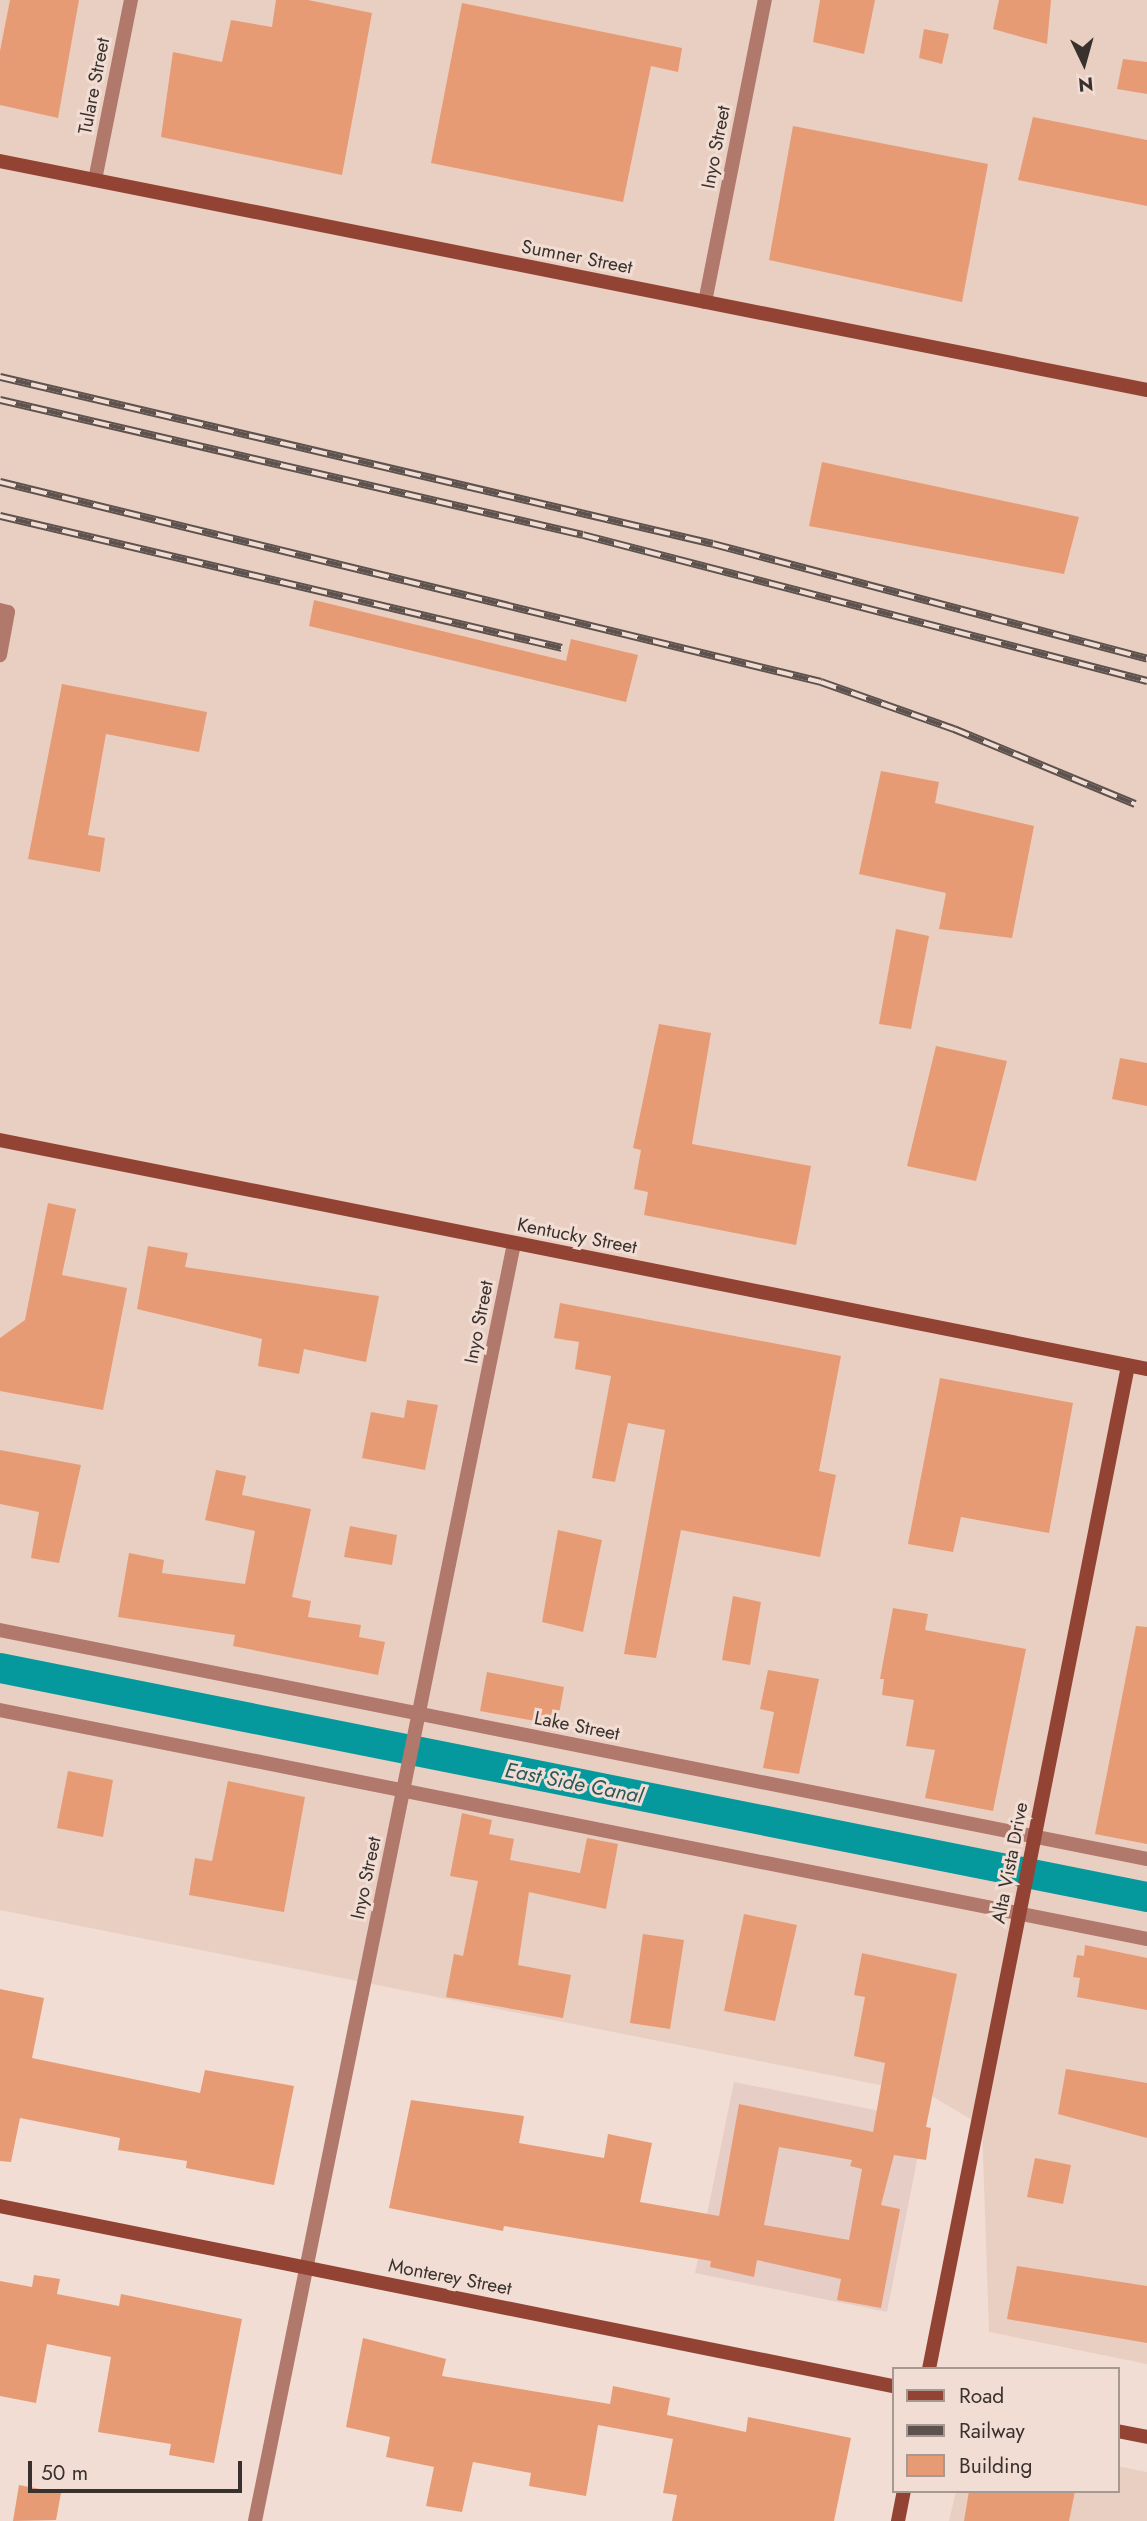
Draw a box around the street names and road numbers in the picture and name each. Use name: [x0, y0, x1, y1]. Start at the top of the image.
street label: Tulare Street: [73, 36, 115, 136]
street label: Inyo Street: [697, 104, 735, 190]
street label: Sumner Street: [520, 235, 634, 279]
street label: Kentucky Street: [515, 1213, 639, 1259]
street label: Inyo Street: [460, 1279, 498, 1365]
street label: Lake Street: [532, 1707, 622, 1745]
street label: Alta Vista Drive: [987, 1800, 1033, 1926]
street label: Inyo Street: [346, 1835, 386, 1921]
street label: Monterey Street: [386, 2254, 514, 2300]

